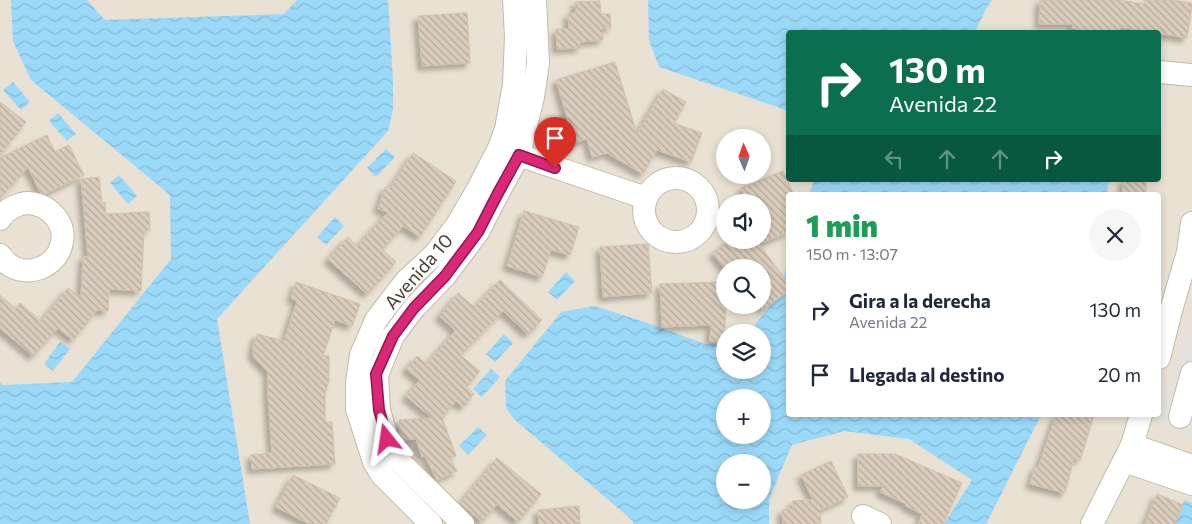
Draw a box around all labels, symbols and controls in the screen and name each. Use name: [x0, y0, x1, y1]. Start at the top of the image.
text: 130 m: [889, 47, 986, 90]
icon: right: [806, 50, 871, 115]
text: Avenida 22: [889, 90, 997, 117]
pin: [534, 117, 576, 168]
icon: arrive: [541, 124, 569, 152]
north arrow: [716, 129, 771, 184]
map controls: [716, 129, 771, 509]
icon: left: [880, 145, 908, 173]
icon: ahead: [933, 145, 961, 173]
icon: ahead: [986, 145, 1014, 173]
icon: right: [1039, 145, 1067, 173]
button: sound: [716, 194, 771, 249]
text: 1 min: [806, 206, 878, 243]
button: close: [1089, 209, 1141, 261]
street label: Avenida 10: [379, 228, 457, 314]
text: 150 m · 13:07: [806, 244, 898, 263]
button: search: [716, 259, 771, 314]
text: Gira a la derecha: [849, 289, 991, 312]
icon: right: [806, 296, 834, 324]
text: 130 m: [1089, 298, 1141, 321]
text: Avenida 22: [849, 312, 928, 331]
button: layers: [716, 324, 771, 379]
icon: arrive: [806, 361, 834, 389]
text: Llegada al destino: [849, 363, 1005, 386]
text: 20 m: [1098, 363, 1141, 386]
button: +: [716, 389, 771, 444]
position arrow: [360, 412, 412, 464]
button: −: [716, 454, 771, 509]

